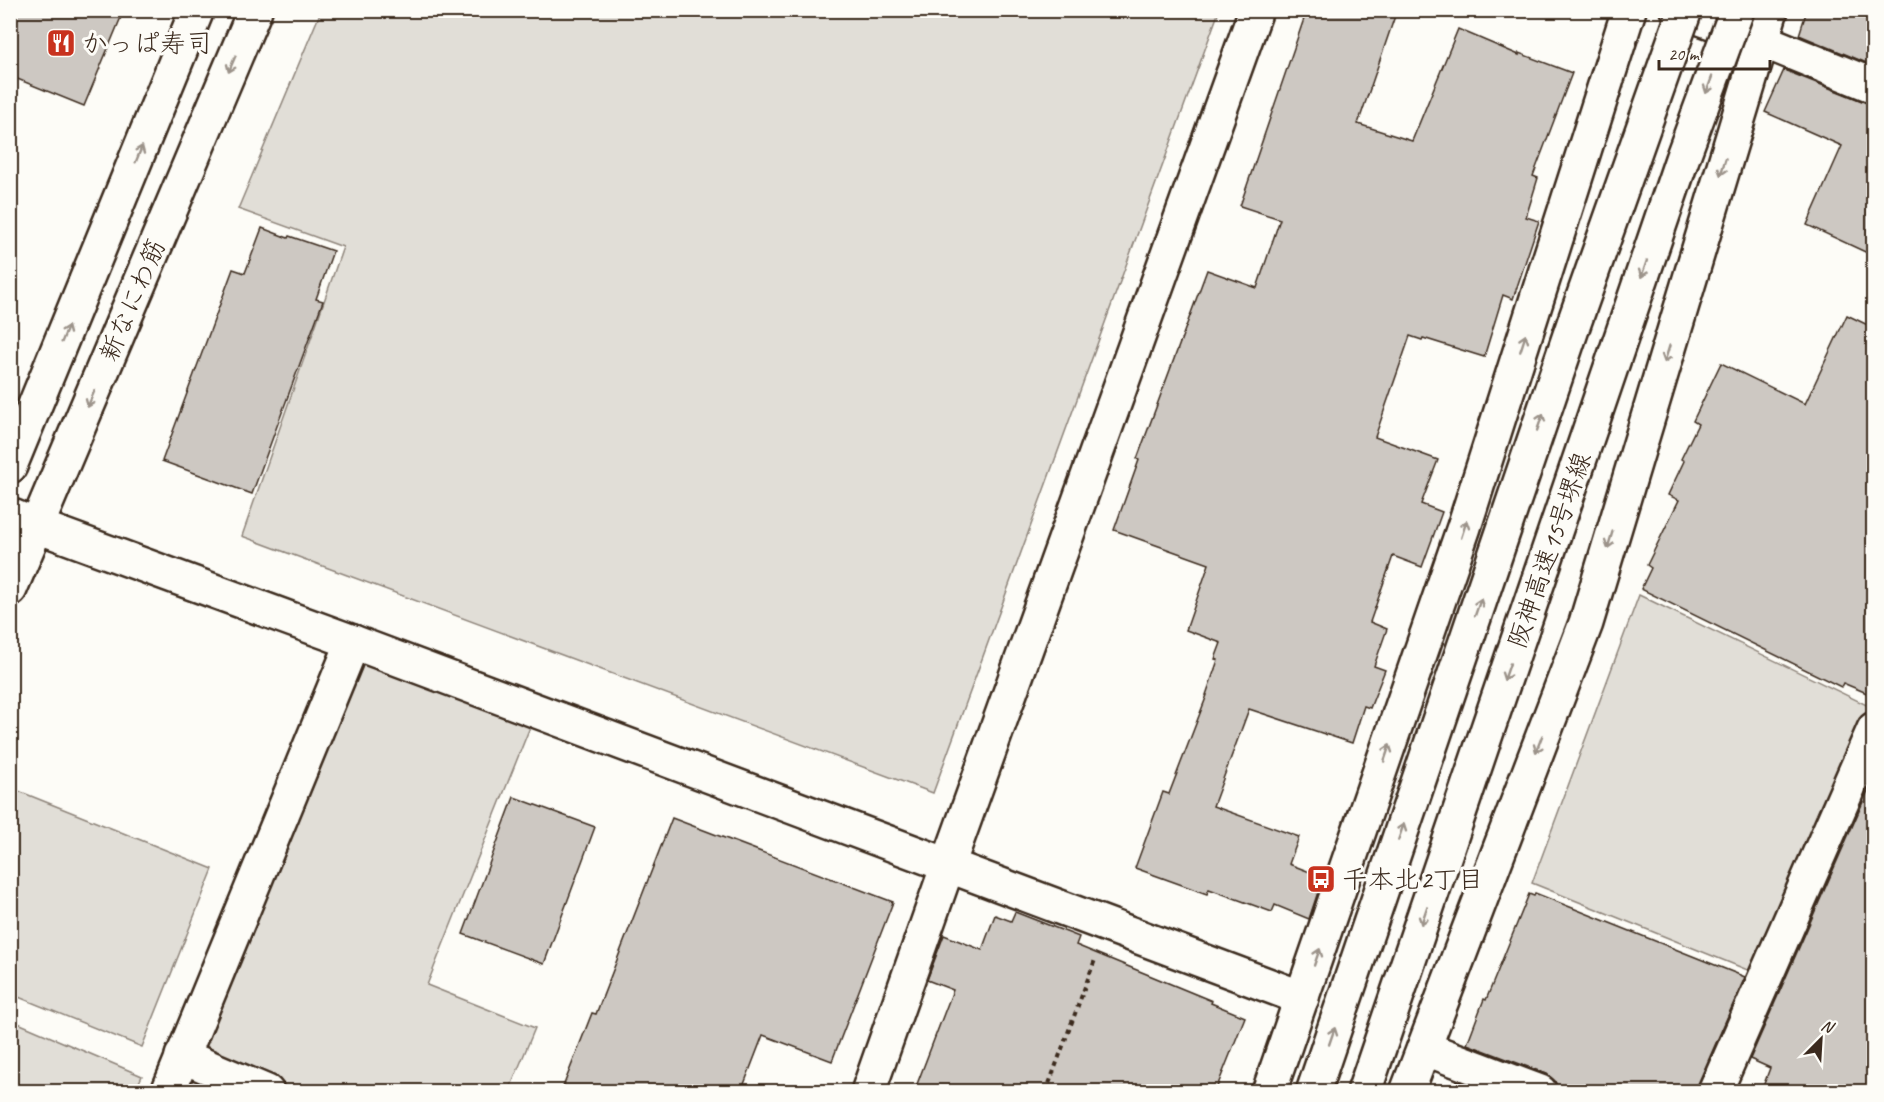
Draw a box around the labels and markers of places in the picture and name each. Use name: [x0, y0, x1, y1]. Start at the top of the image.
restaurant icon: かっぱ寿司: [45, 27, 77, 59]
place label: かっぱ寿司: [82, 27, 212, 60]
bus stop icon: 千本北2丁目: [1305, 863, 1337, 895]
place label: 千本北2丁目: [1342, 863, 1484, 896]

